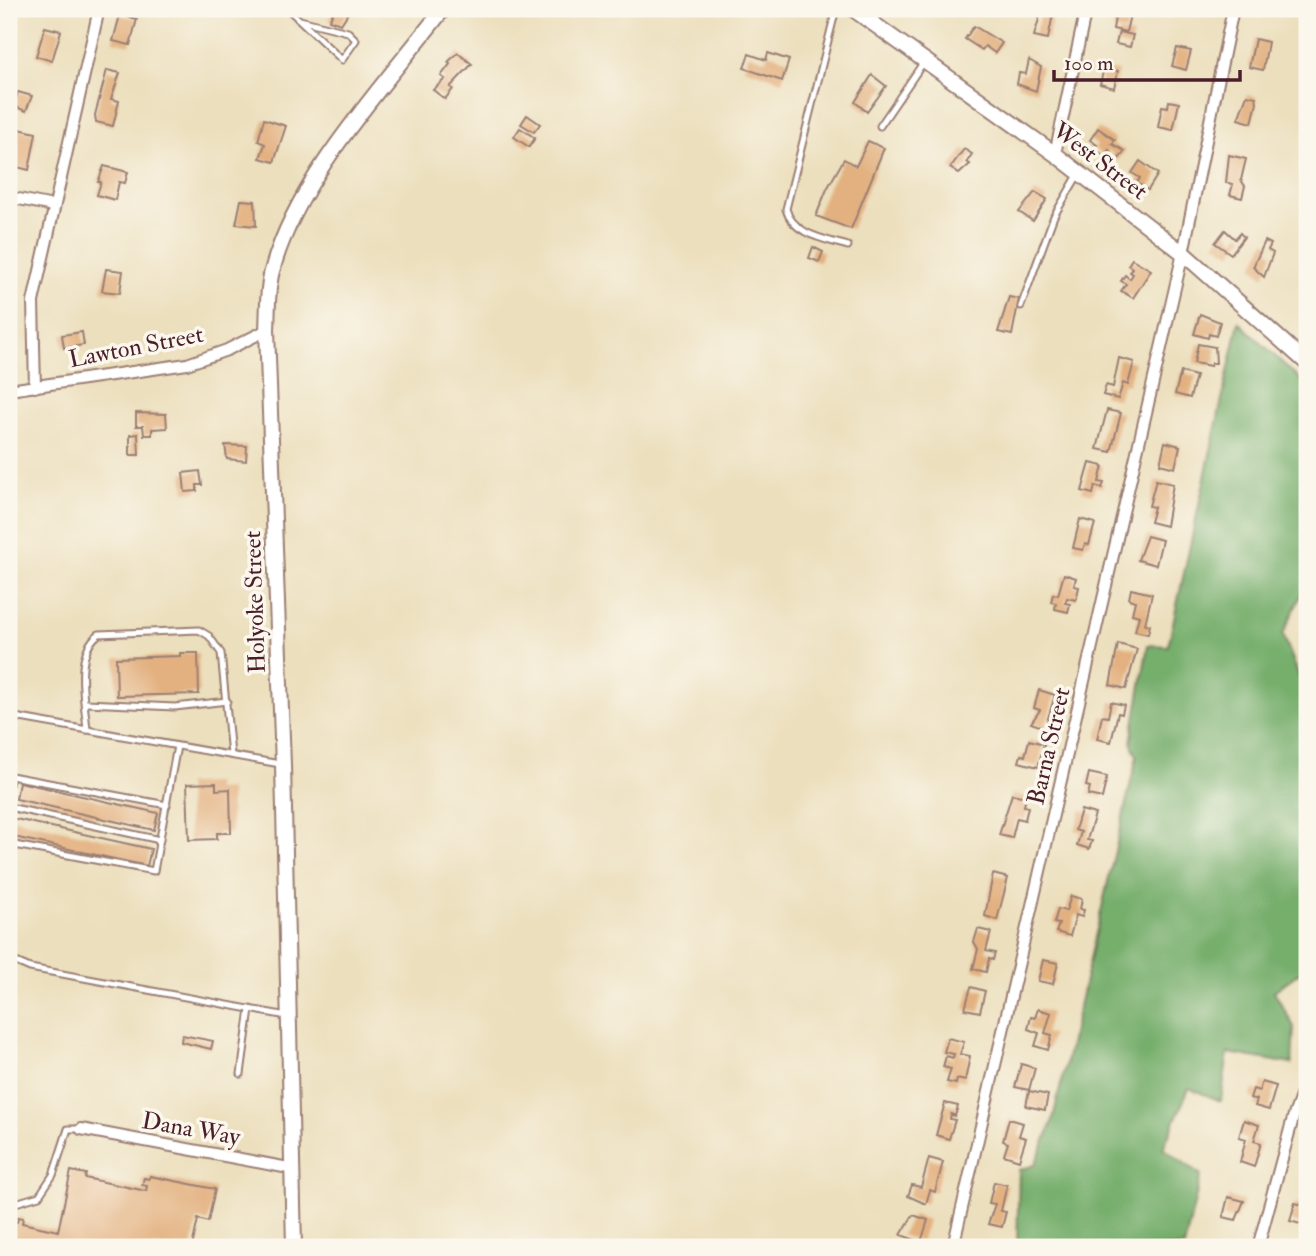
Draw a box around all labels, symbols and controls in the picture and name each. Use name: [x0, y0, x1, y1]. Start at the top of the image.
scale bar: [1054, 38, 1239, 82]
text: 100 m: [1064, 50, 1114, 77]
street label: West Street: [1045, 115, 1154, 207]
street label: Lawton Street: [66, 319, 206, 375]
street label: Holyoke Street: [237, 530, 273, 674]
street label: Barna Street: [1020, 684, 1078, 808]
street label: Dana Way: [139, 1105, 243, 1153]

